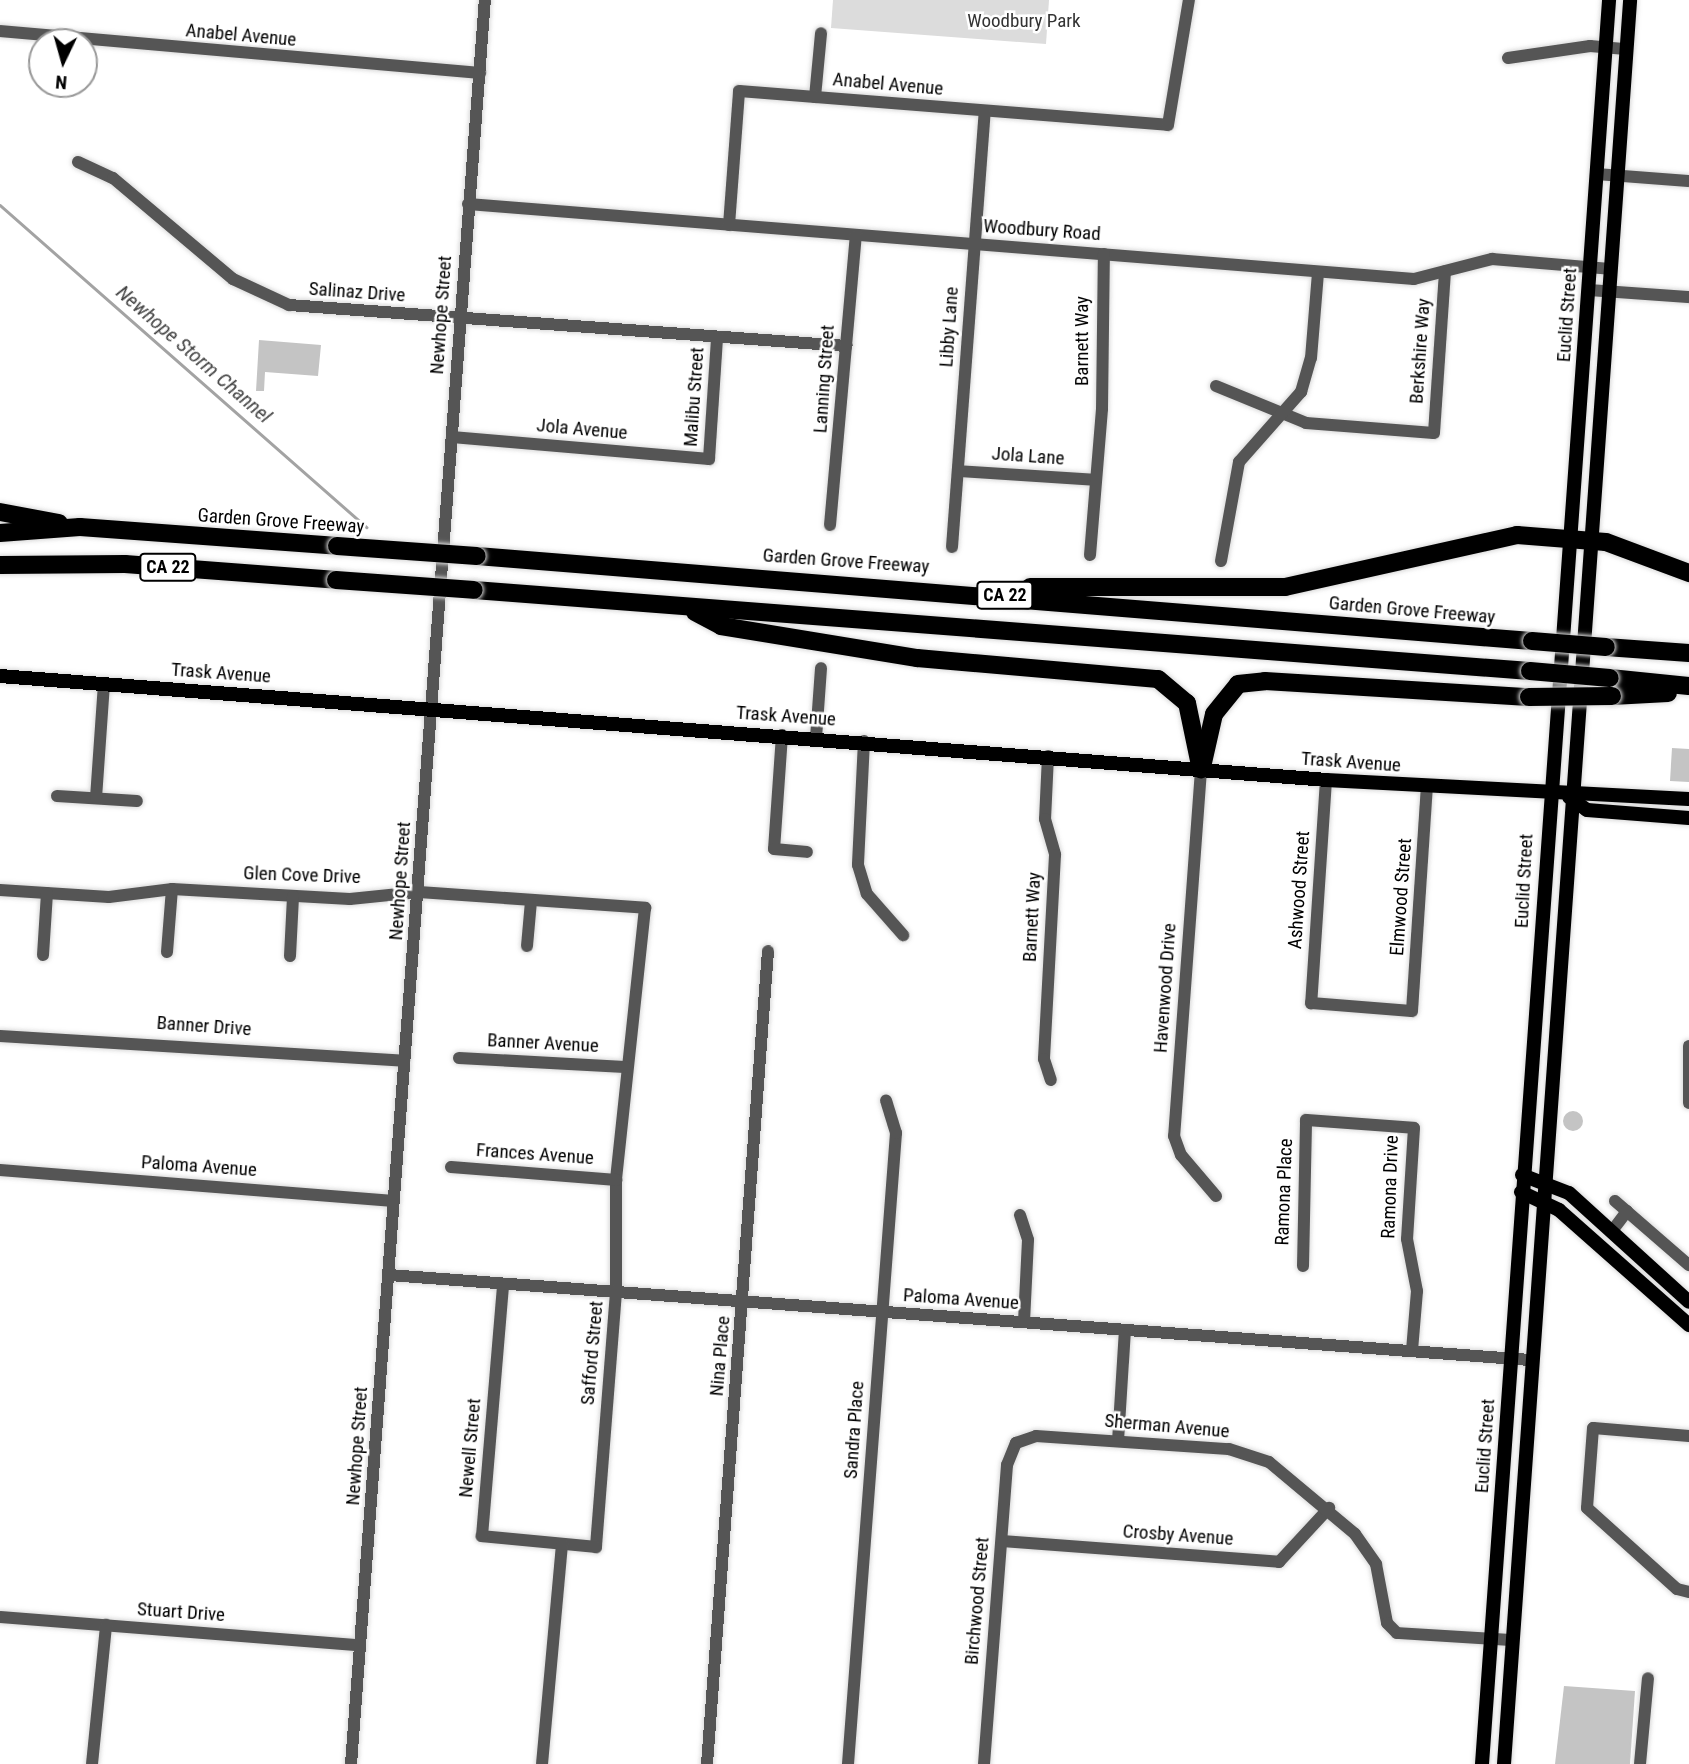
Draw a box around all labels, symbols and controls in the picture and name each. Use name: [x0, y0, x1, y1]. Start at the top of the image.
park label: Woodbury Park: [967, 10, 1081, 32]
street label: Anabel Avenue: [185, 19, 297, 51]
north arrow: [28, 28, 98, 98]
street label: Anabel Avenue: [832, 68, 944, 100]
text: N: [55, 70, 68, 94]
street label: Woodbury Road: [983, 215, 1101, 245]
street label: Newhope Street: [425, 255, 457, 375]
street label: Euclid Street: [1552, 267, 1582, 363]
street label: Salinaz Drive: [308, 277, 406, 307]
water label: Newhope Storm Channel: [111, 280, 277, 428]
street label: Libby Lane: [935, 286, 963, 368]
street label: Barnett Way: [1071, 296, 1093, 386]
street label: Berkshire Way: [1405, 297, 1435, 405]
street label: Lanning Street: [809, 324, 839, 434]
street label: Malibu Street: [679, 347, 709, 447]
street label: Jola Avenue: [536, 414, 628, 444]
street label: Jola Lane: [991, 442, 1065, 470]
street label: Garden Grove Freeway: [197, 504, 365, 538]
street label: Garden Grove Freeway: [762, 544, 930, 578]
road number: CA 22: [138, 552, 198, 582]
road number: CA 22: [975, 580, 1035, 610]
street label: Garden Grove Freeway: [1328, 591, 1496, 629]
street label: Trask Avenue: [170, 658, 272, 688]
street label: Trask Avenue: [735, 701, 837, 731]
street label: Trask Avenue: [1300, 747, 1402, 777]
street label: Newhope Street: [384, 821, 416, 941]
street label: Ashwood Street: [1283, 830, 1315, 950]
street label: Euclid Street: [1510, 833, 1538, 929]
street label: Elmwood Street: [1386, 837, 1416, 957]
street label: Glen Cove Drive: [243, 862, 361, 888]
street label: Barnett Way: [1018, 871, 1046, 963]
street label: Havenwood Drive: [1149, 922, 1181, 1054]
street label: Banner Drive: [156, 1011, 252, 1041]
street label: Banner Avenue: [487, 1029, 599, 1057]
street label: Ramona Drive: [1377, 1135, 1403, 1239]
street label: Ramona Place: [1271, 1138, 1297, 1246]
street label: Frances Avenue: [475, 1139, 595, 1169]
street label: Paloma Avenue: [140, 1151, 258, 1181]
street label: Paloma Avenue: [902, 1284, 1020, 1314]
street label: Safford Street: [576, 1300, 608, 1406]
street label: Nina Place: [705, 1315, 735, 1397]
street label: Sandra Place: [839, 1380, 869, 1480]
street label: Newhope Street: [341, 1386, 373, 1506]
street label: Newell Street: [454, 1397, 486, 1499]
street label: Euclid Street: [1470, 1398, 1500, 1494]
street label: Sherman Avenue: [1104, 1409, 1230, 1443]
street label: Crosby Avenue: [1122, 1520, 1234, 1550]
street label: Birchwood Street: [960, 1536, 994, 1666]
street label: Stuart Drive: [136, 1598, 226, 1626]

